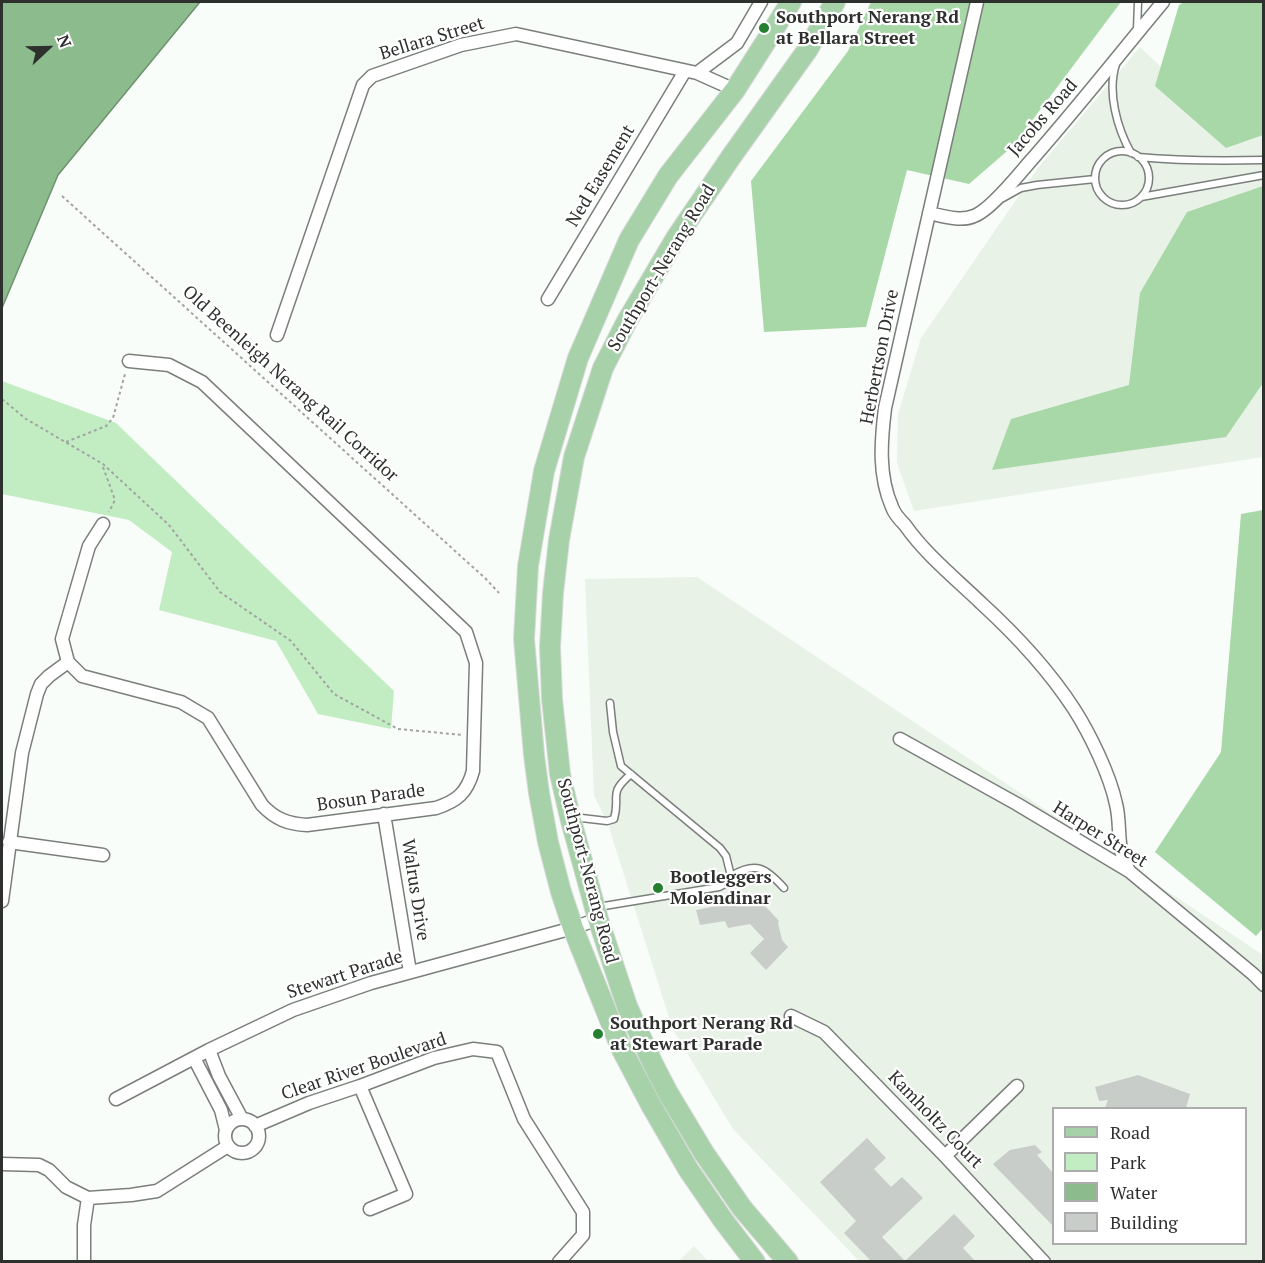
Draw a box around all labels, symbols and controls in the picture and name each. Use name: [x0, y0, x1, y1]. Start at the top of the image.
place label: Southport Nerang Rd at Bellara Street: [776, 7, 959, 50]
street label: Bellara Street: [377, 13, 487, 65]
north arrow: [18, 18, 78, 78]
marker: Southport Nerang Rd at Bellara Street: [757, 21, 771, 35]
text: N: [52, 32, 77, 51]
street label: Jacobs Road: [1004, 75, 1082, 161]
street label: Ned Easement: [562, 121, 640, 231]
street label: Southport-Nerang Road: [604, 181, 720, 355]
street label: Old Beenleigh Nerang Rail Corridor: [178, 281, 402, 487]
street label: Herbertson Drive: [856, 288, 904, 426]
street label: Southport-Nerang Road: [552, 776, 622, 966]
street label: Bosun Parade: [315, 780, 427, 816]
street label: Harper Street: [1049, 797, 1151, 873]
street label: Walrus Drive: [396, 838, 434, 942]
place label: Bootleggers Molendinar: [670, 867, 772, 910]
marker: Bootleggers Molendinar: [651, 881, 665, 895]
street label: Stewart Parade: [284, 946, 406, 1004]
place label: Southport Nerang Rd at Stewart Parade: [610, 1013, 793, 1056]
marker: Southport Nerang Rd at Stewart Parade: [591, 1027, 605, 1041]
street label: Clear River Boulevard: [279, 1029, 449, 1105]
street label: Kamholtz Court: [883, 1067, 987, 1173]
legend: [1052, 1107, 1247, 1245]
text: Road: [1110, 1120, 1150, 1144]
text: Park: [1110, 1150, 1146, 1174]
text: Water: [1110, 1180, 1157, 1204]
text: Building: [1110, 1210, 1178, 1234]

